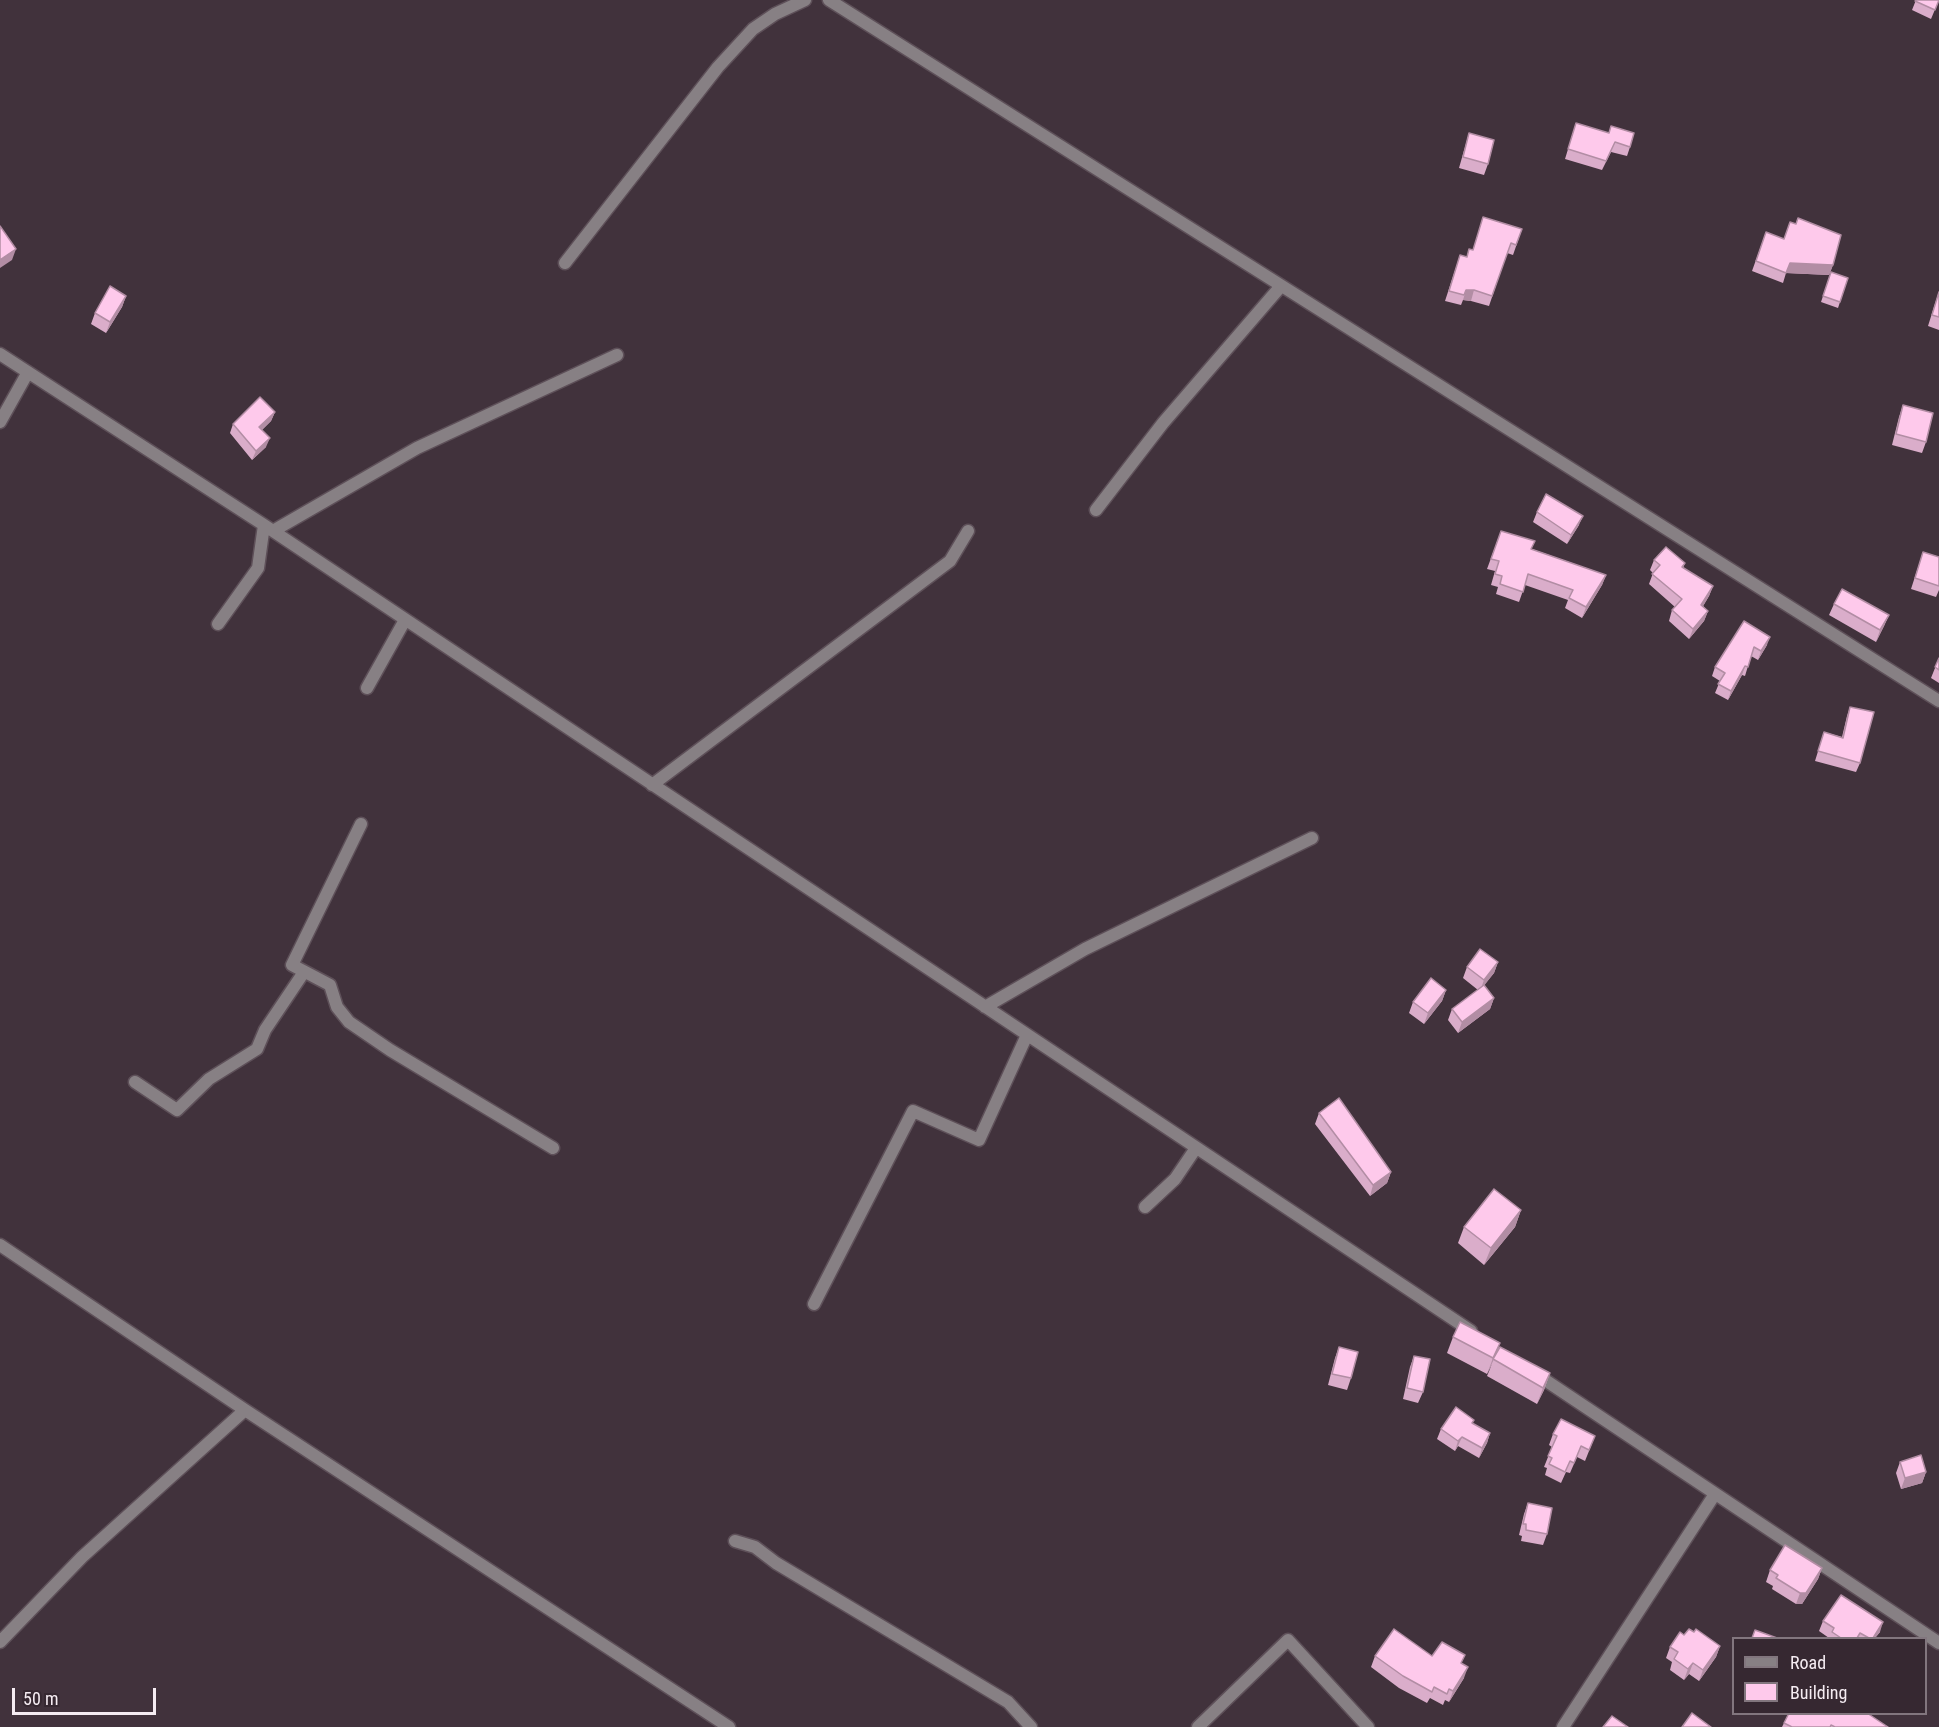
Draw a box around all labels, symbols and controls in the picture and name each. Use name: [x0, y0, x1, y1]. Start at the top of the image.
legend: [1732, 1637, 1927, 1715]
text: Road: [1790, 1652, 1826, 1673]
scale bar: [15, 1676, 159, 1714]
text: Building: [1790, 1682, 1847, 1703]
text: 50 m: [23, 1688, 58, 1709]

